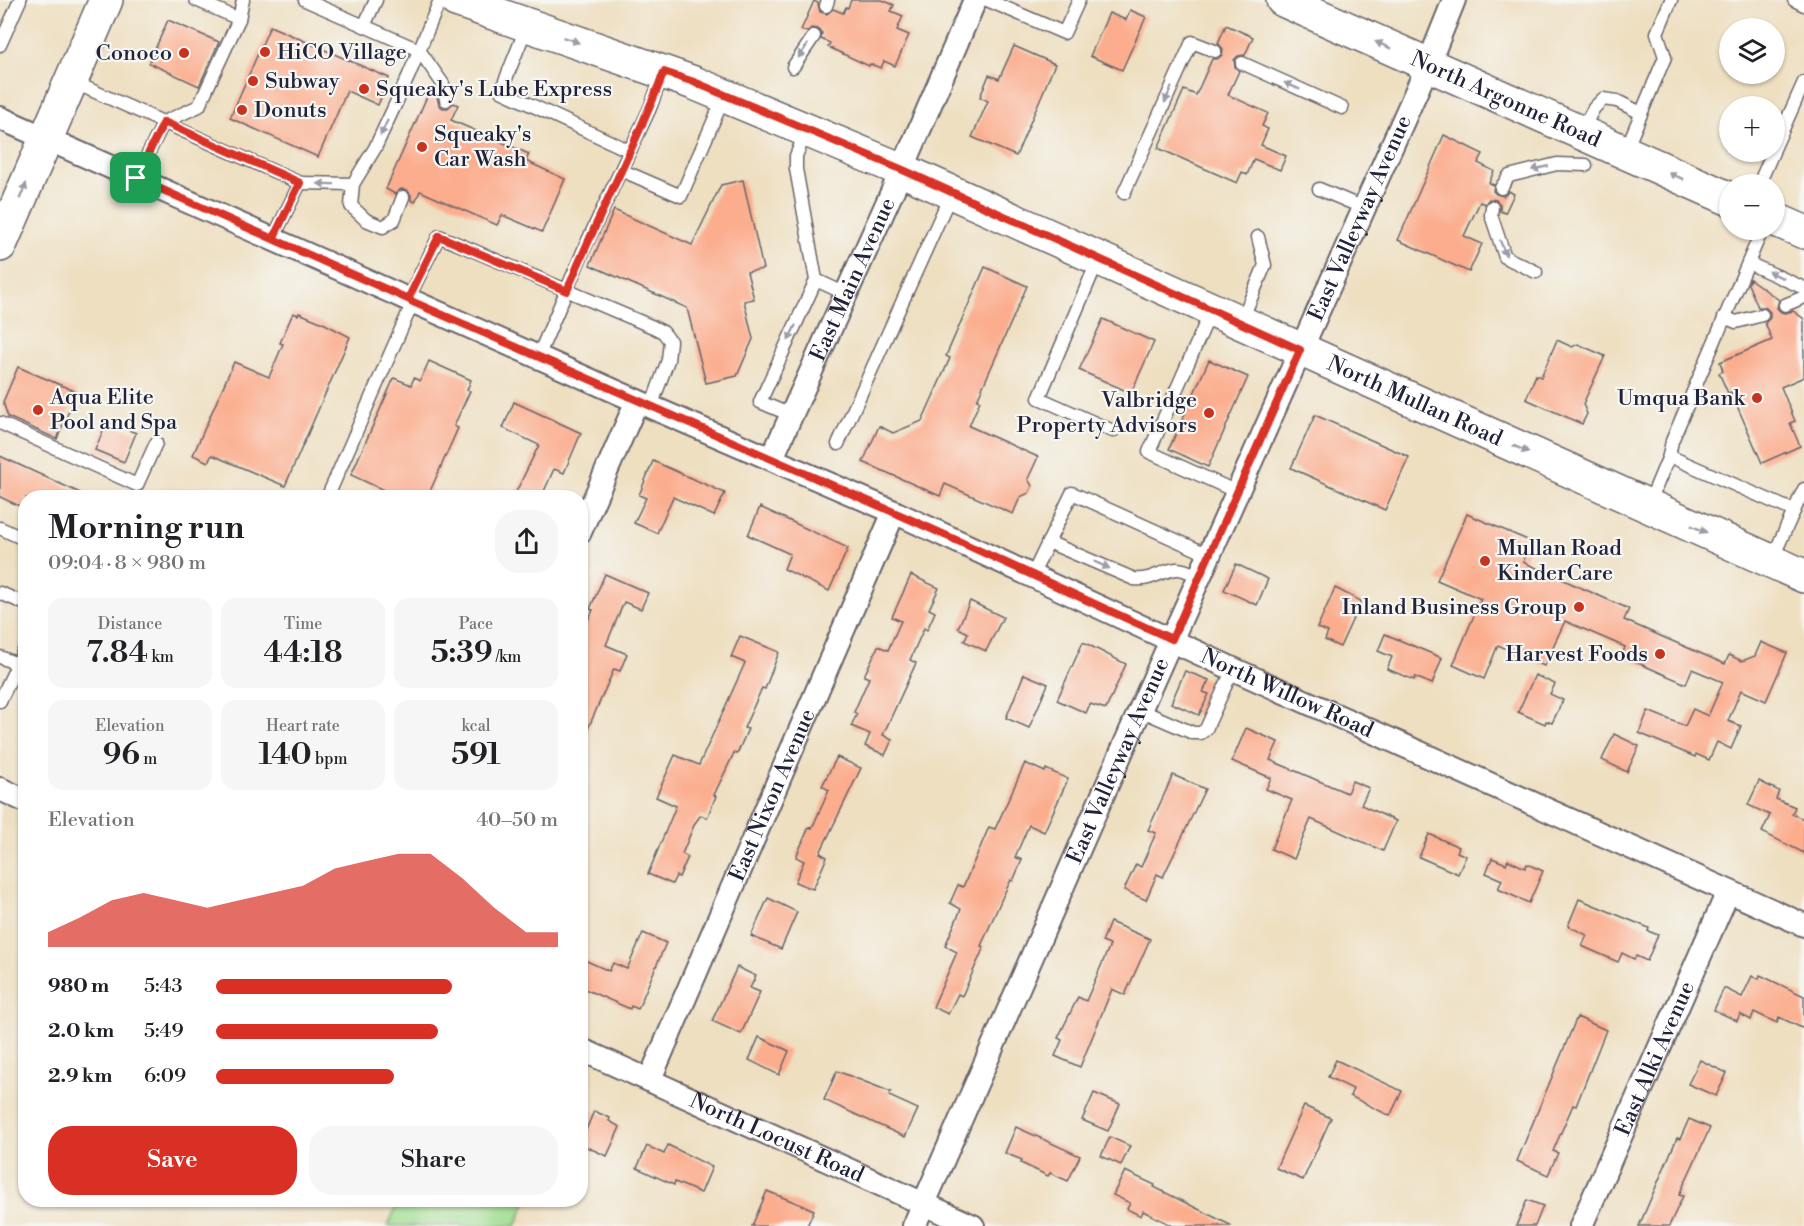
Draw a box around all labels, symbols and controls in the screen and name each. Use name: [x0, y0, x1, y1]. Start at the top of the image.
map controls: [1719, 18, 1785, 240]
button: layers: [1719, 18, 1785, 84]
one-way arrow: [562, 36, 580, 45]
place label: HiCO Village: [277, 39, 407, 66]
place label: Conoco: [96, 40, 172, 67]
one-way arrow: [1373, 40, 1391, 50]
one-way arrow: [798, 43, 809, 60]
marker: HiCO Village: [258, 45, 272, 59]
street label: North Argonne Road: [1407, 45, 1606, 154]
marker: Conoco: [177, 46, 191, 60]
place label: Subway: [265, 68, 340, 95]
marker: Subway: [246, 74, 260, 88]
place label: Squeaky's Lube Express: [376, 76, 612, 103]
one-way arrow: [1283, 81, 1300, 90]
marker: Squeaky's Lube Express: [357, 82, 371, 96]
one-way arrow: [1163, 87, 1173, 105]
button: +: [1719, 96, 1785, 162]
place label: Donuts: [254, 97, 327, 124]
marker: Donuts: [235, 103, 249, 117]
street label: East Valleyway Avenue: [1302, 111, 1417, 325]
one-way arrow: [379, 120, 388, 137]
place label: Squeaky's Car Wash: [434, 121, 531, 173]
marker: Squeaky's Car Wash: [415, 140, 429, 154]
pin: [110, 152, 161, 203]
icon: arrive: [119, 161, 152, 194]
one-way arrow: [1531, 164, 1549, 174]
one-way arrow: [1667, 170, 1685, 180]
button: −: [1719, 174, 1785, 240]
one-way arrow: [317, 179, 336, 188]
one-way arrow: [18, 182, 28, 200]
street label: East Main Avenue: [804, 193, 901, 365]
one-way arrow: [1498, 239, 1508, 257]
one-way arrow: [1767, 271, 1784, 280]
one-way arrow: [787, 325, 796, 342]
street label: North Mullan Road: [1323, 350, 1507, 452]
place label: Aqua Elite Pool and Spa: [49, 384, 178, 436]
place label: Umqua Bank: [1617, 385, 1747, 412]
place label: Valbridge Property Advisors: [1017, 387, 1197, 439]
marker: Umqua Bank: [1750, 391, 1764, 405]
marker: Aqua Elite Pool and Spa: [31, 403, 45, 417]
marker: Valbridge Property Advisors: [1202, 406, 1216, 420]
one-way arrow: [1512, 445, 1530, 454]
text: Morning run: [48, 508, 245, 549]
button: share: [495, 510, 558, 573]
one-way arrow: [1690, 524, 1707, 533]
place label: Mullan Road KinderCare: [1497, 535, 1622, 587]
text: 09:04 · 8 × 980 m: [48, 551, 206, 576]
marker: Mullan Road KinderCare: [1478, 554, 1492, 568]
one-way arrow: [1093, 561, 1111, 570]
place label: Inland Business Group: [1342, 594, 1567, 621]
marker: Inland Business Group: [1572, 600, 1586, 614]
text: Distance: [98, 614, 162, 634]
text: Time: [284, 614, 322, 634]
text: Pace: [459, 614, 493, 634]
text: 7.84: [86, 634, 148, 672]
text: 44:18: [263, 634, 343, 672]
text: 5:39: [431, 634, 493, 672]
place label: Harvest Foods: [1505, 641, 1648, 668]
street label: North Willow Road: [1197, 643, 1378, 744]
text: km: [148, 647, 174, 667]
text: /km: [493, 647, 521, 667]
marker: Harvest Foods: [1653, 647, 1667, 661]
street label: East Valleyway Avenue: [1061, 653, 1175, 868]
street label: East Nixon Avenue: [723, 705, 821, 886]
text: Elevation: [95, 716, 165, 736]
text: Heart rate: [266, 716, 340, 736]
text: kcal: [461, 716, 491, 736]
text: 96: [103, 736, 140, 774]
text: 140: [259, 736, 312, 774]
text: 591: [451, 736, 501, 774]
text: m: [140, 749, 157, 769]
text: bpm: [312, 749, 347, 769]
text: Elevation: [48, 808, 135, 833]
text: 40–50 m: [476, 808, 558, 833]
text: 980 m: [48, 974, 109, 999]
text: 5:43: [144, 974, 182, 999]
street label: East Alki Avenue: [1609, 977, 1701, 1140]
text: 2.0 km: [48, 1019, 114, 1044]
text: 5:49: [144, 1019, 184, 1044]
text: 2.9 km: [48, 1064, 112, 1089]
text: 6:09: [144, 1064, 186, 1089]
street label: North Locust Road: [686, 1087, 869, 1189]
button: Save: [48, 1126, 297, 1195]
button: Share: [309, 1126, 558, 1195]

